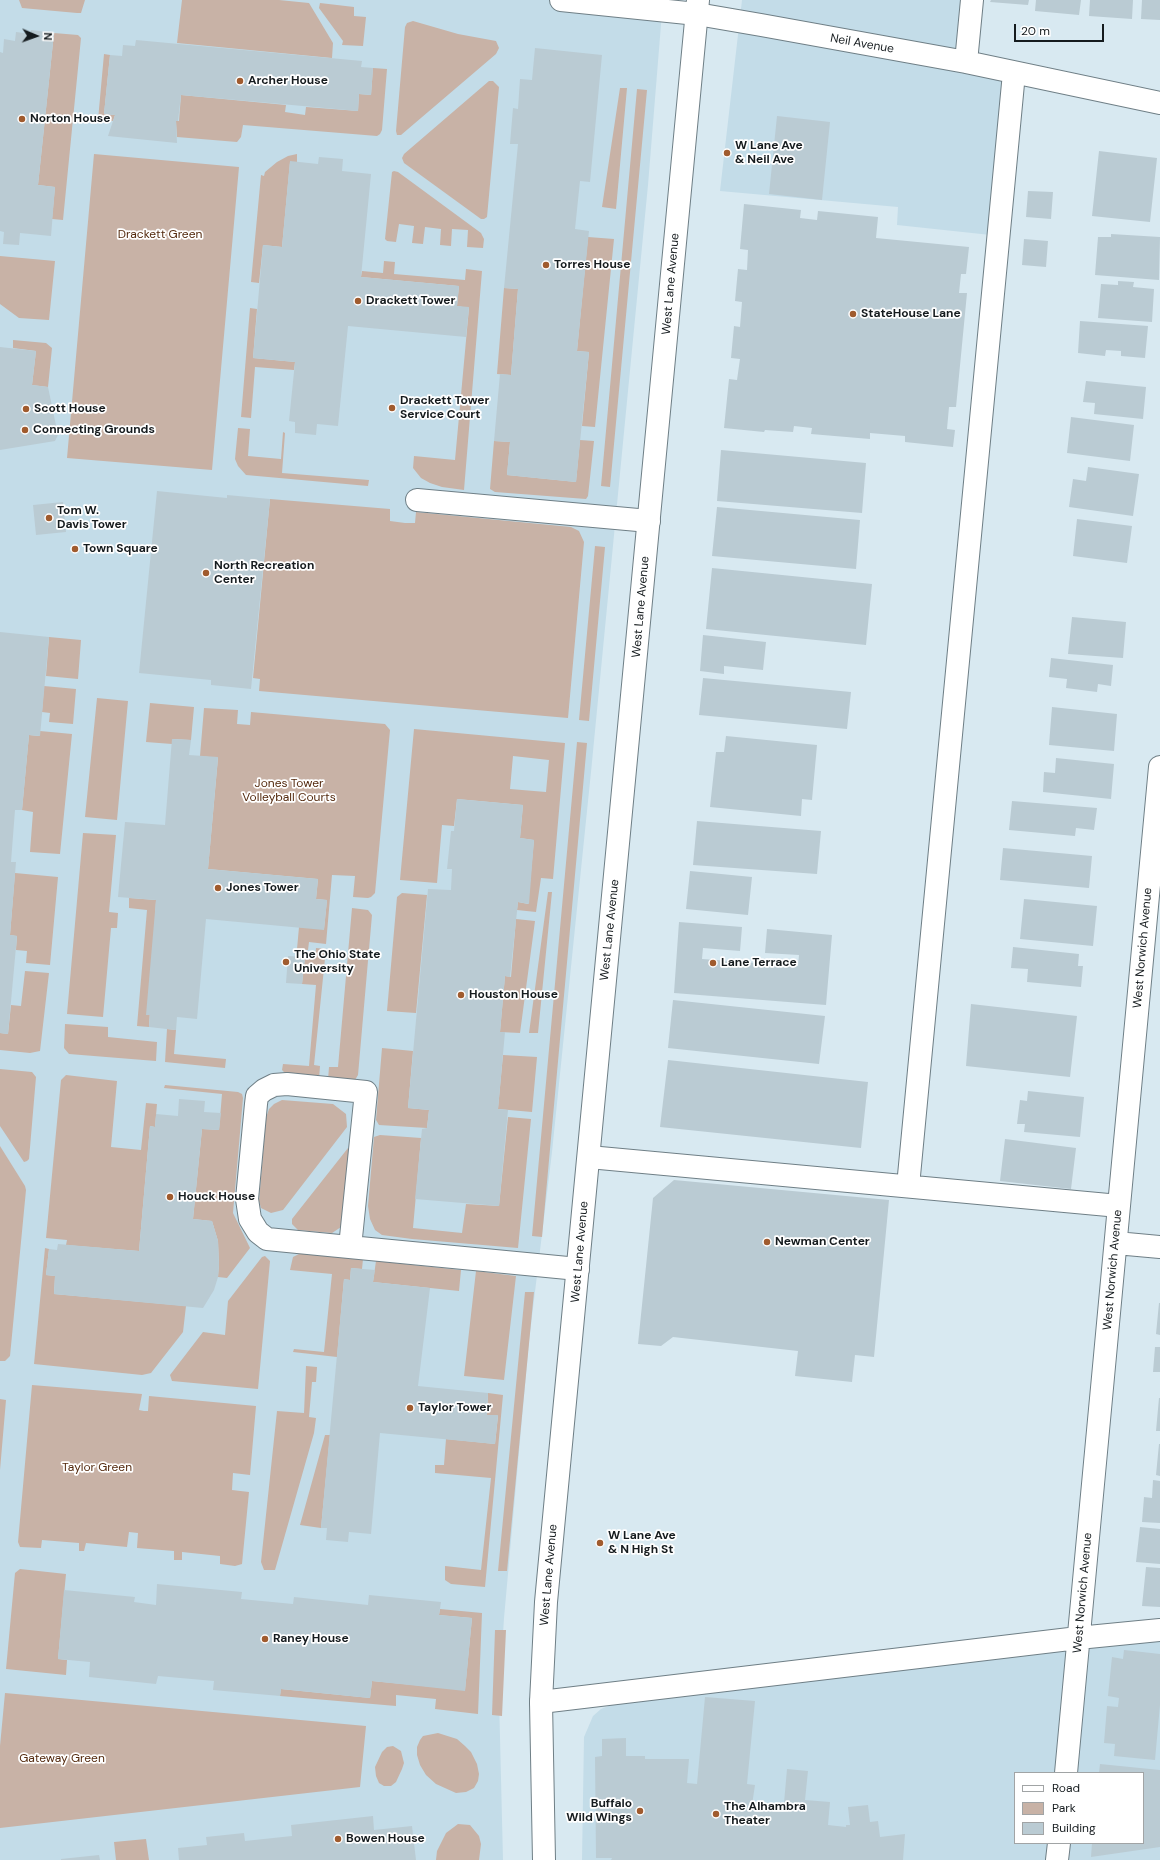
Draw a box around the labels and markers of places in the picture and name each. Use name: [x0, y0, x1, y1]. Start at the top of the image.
place label: Archer House: [248, 74, 328, 88]
marker: Archer House: [235, 76, 245, 86]
place label: Norton House: [30, 112, 110, 126]
marker: Norton House: [17, 114, 27, 124]
place label: W Lane Ave & Neil Ave: [735, 139, 803, 167]
marker: W Lane Ave & Neil Ave: [722, 148, 732, 158]
place label: Torres House: [554, 258, 630, 272]
marker: Torres House: [541, 260, 551, 270]
place label: Drackett Tower: [366, 294, 455, 308]
marker: Drackett Tower: [353, 296, 363, 306]
place label: StateHouse Lane: [861, 307, 961, 321]
marker: StateHouse Lane: [848, 309, 858, 319]
place label: Drackett Tower Service Court: [400, 394, 489, 422]
place label: Scott House: [34, 402, 106, 416]
marker: Drackett Tower Service Court: [387, 403, 397, 413]
marker: Scott House: [21, 404, 31, 414]
place label: Connecting Grounds: [33, 423, 155, 437]
marker: Connecting Grounds: [20, 425, 30, 435]
place label: Tom W. Davis Tower: [57, 504, 127, 532]
marker: Tom W. Davis Tower: [44, 513, 54, 523]
place label: Town Square: [83, 542, 158, 556]
marker: Town Square: [70, 544, 80, 554]
place label: North Recreation Center: [214, 559, 314, 587]
marker: North Recreation Center: [201, 568, 211, 578]
place label: Jones Tower: [226, 881, 299, 895]
marker: Jones Tower: [213, 883, 223, 893]
place label: The Ohio State University: [294, 948, 381, 976]
place label: Lane Terrace: [721, 956, 797, 970]
marker: The Ohio State University: [281, 957, 291, 967]
marker: Lane Terrace: [708, 958, 718, 968]
place label: Houston House: [469, 988, 558, 1002]
marker: Houston House: [456, 990, 466, 1000]
place label: Houck House: [178, 1190, 255, 1204]
marker: Houck House: [165, 1192, 175, 1202]
place label: Newman Center: [775, 1235, 870, 1249]
marker: Newman Center: [762, 1237, 772, 1247]
place label: Taylor Tower: [418, 1401, 491, 1415]
marker: Taylor Tower: [405, 1403, 415, 1413]
place label: W Lane Ave & N High St: [608, 1529, 676, 1557]
marker: W Lane Ave & N High St: [595, 1538, 605, 1548]
place label: Raney House: [273, 1632, 349, 1646]
marker: Raney House: [260, 1634, 270, 1644]
place label: Buffalo Wild Wings: [566, 1797, 632, 1825]
place label: The Alhambra Theater: [724, 1800, 806, 1828]
marker: Buffalo Wild Wings: [635, 1806, 645, 1816]
marker: The Alhambra Theater: [711, 1809, 721, 1819]
place label: Bowen House: [346, 1832, 425, 1846]
marker: Bowen House: [333, 1834, 343, 1844]

